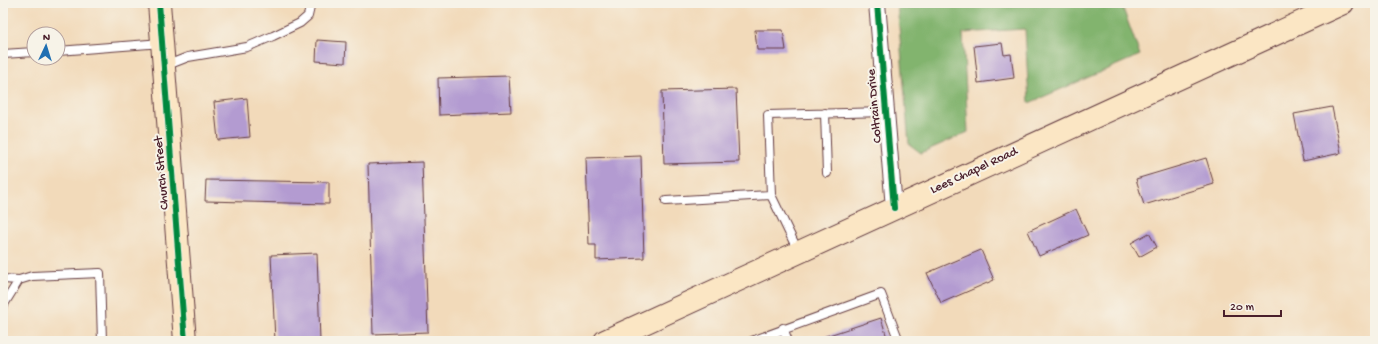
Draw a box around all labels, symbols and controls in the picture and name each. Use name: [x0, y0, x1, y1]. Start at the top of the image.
north arrow: [26, 26, 66, 66]
text: N: [43, 32, 51, 44]
street label: Coltrain Drive: [864, 68, 886, 144]
street label: Church Street: [151, 134, 173, 210]
street label: Lees Chapel Road: [928, 144, 1021, 198]
scale bar: [1224, 292, 1281, 318]
text: 20 m: [1230, 301, 1255, 315]

